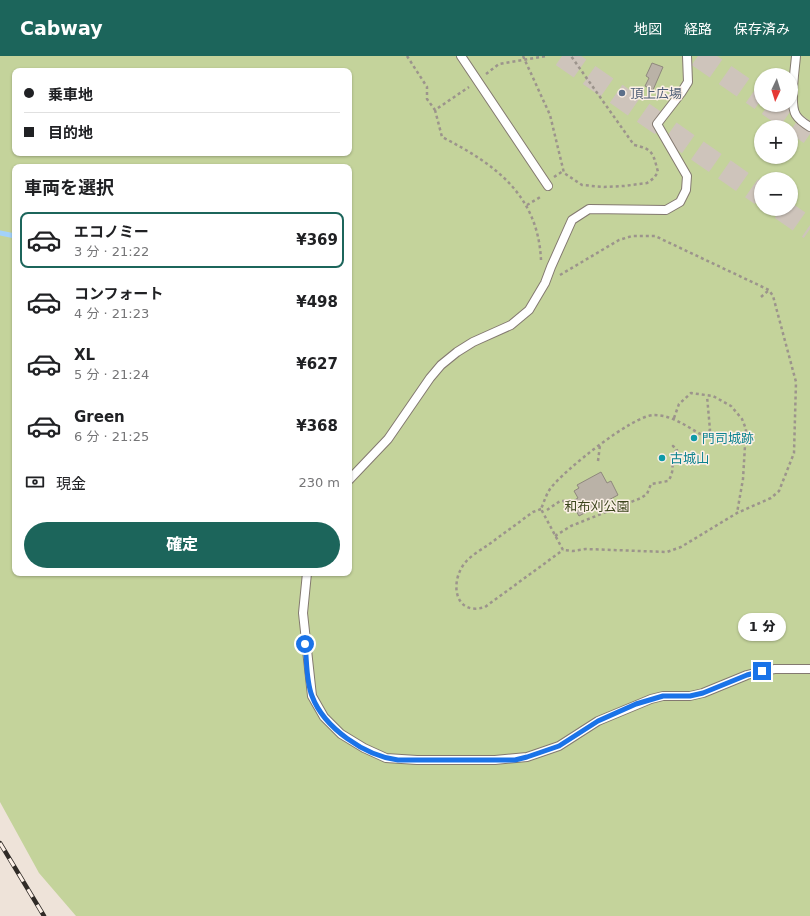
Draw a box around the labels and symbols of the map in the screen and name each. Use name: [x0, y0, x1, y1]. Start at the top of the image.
north arrow: [754, 68, 798, 112]
place label: 頂上広場: [630, 86, 682, 101]
marker: 頂上広場: [617, 88, 627, 98]
place label: 門司城跡: [702, 431, 754, 446]
marker: 門司城跡: [689, 433, 699, 443]
place label: 古城山: [670, 451, 709, 466]
marker: 古城山: [657, 453, 667, 463]
park label: 和布刈公園: [564, 499, 630, 514]
callout: 1 分: [738, 613, 786, 641]
route start: [296, 635, 314, 653]
route end: [753, 662, 771, 680]

